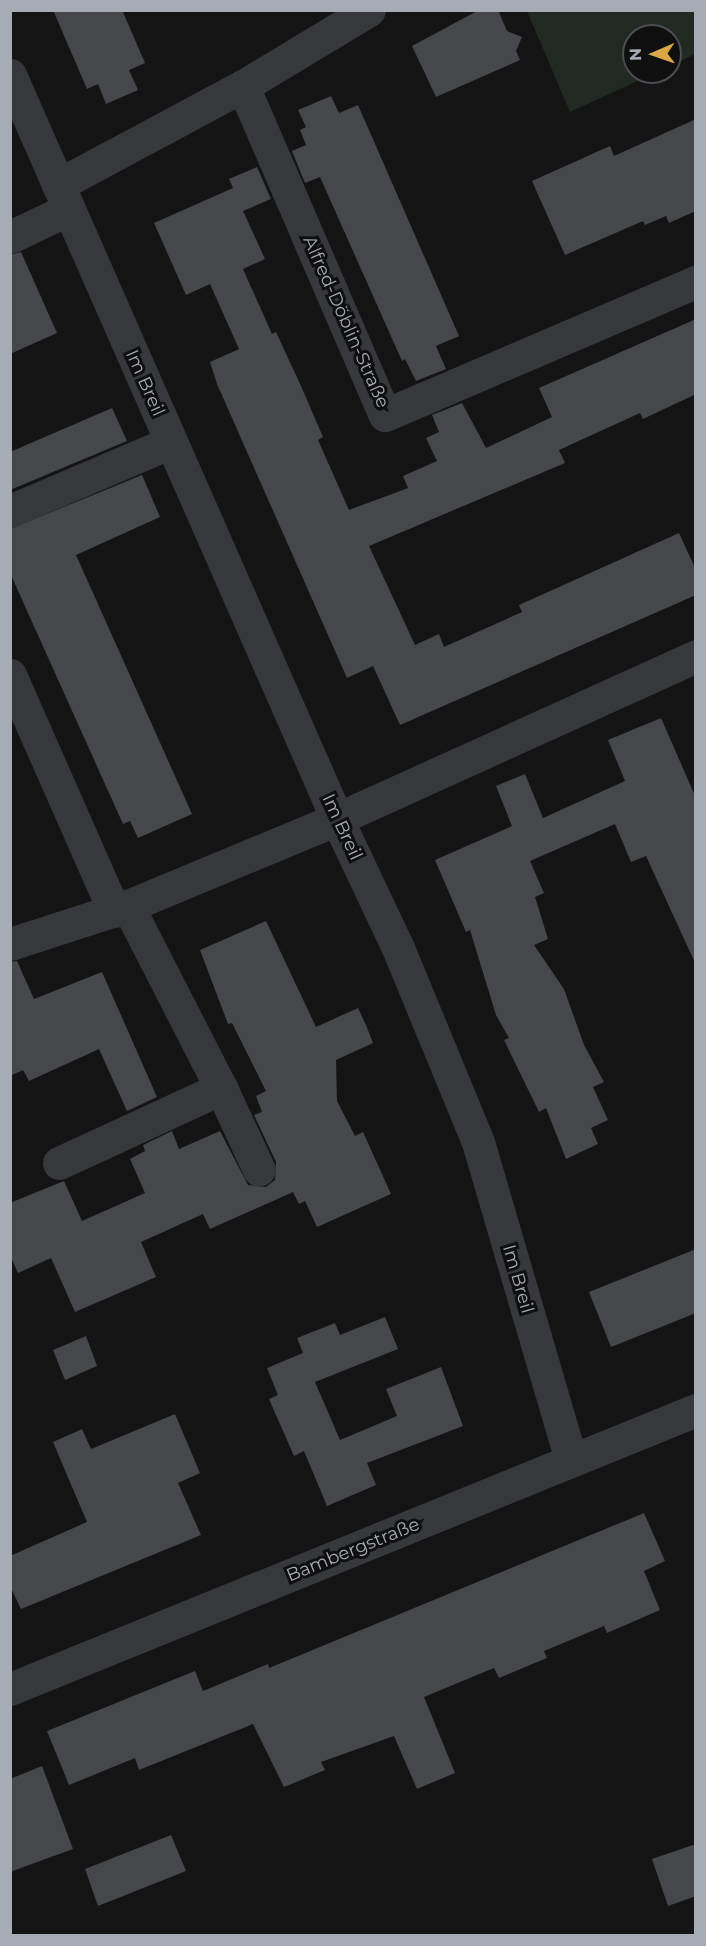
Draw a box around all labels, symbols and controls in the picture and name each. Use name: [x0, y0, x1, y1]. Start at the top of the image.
north arrow: [622, 24, 682, 84]
text: N: [626, 48, 645, 61]
street label: Alfred-Döblin-Straße: [298, 233, 394, 411]
street label: Im Breil: [121, 346, 169, 420]
street label: Im Breil: [317, 791, 367, 863]
street label: Im Breil: [498, 1242, 538, 1316]
street label: Bambergstraße: [283, 1513, 423, 1587]

